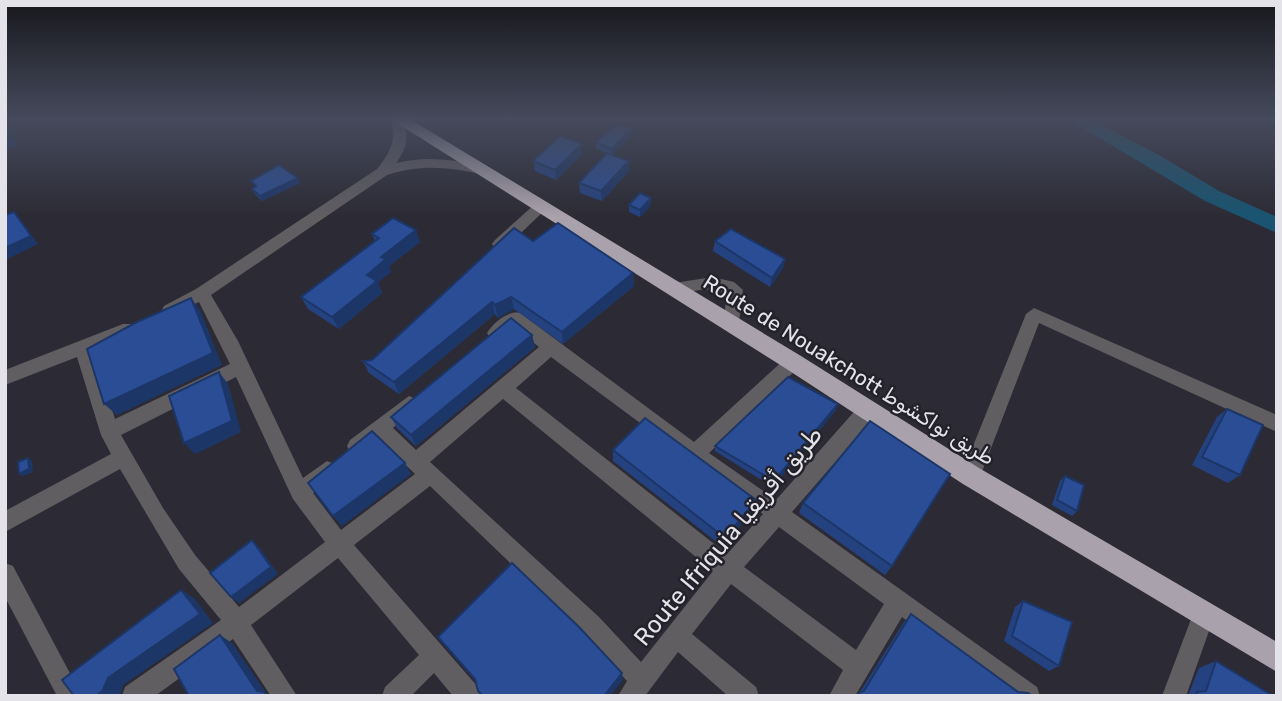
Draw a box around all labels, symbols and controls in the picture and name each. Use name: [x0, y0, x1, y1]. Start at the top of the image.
street label: Route de Nouakchott طريق نواكشوط: [699, 269, 1000, 470]
street label: Route Ifriquia طريق أفريقيا: [628, 421, 828, 651]

